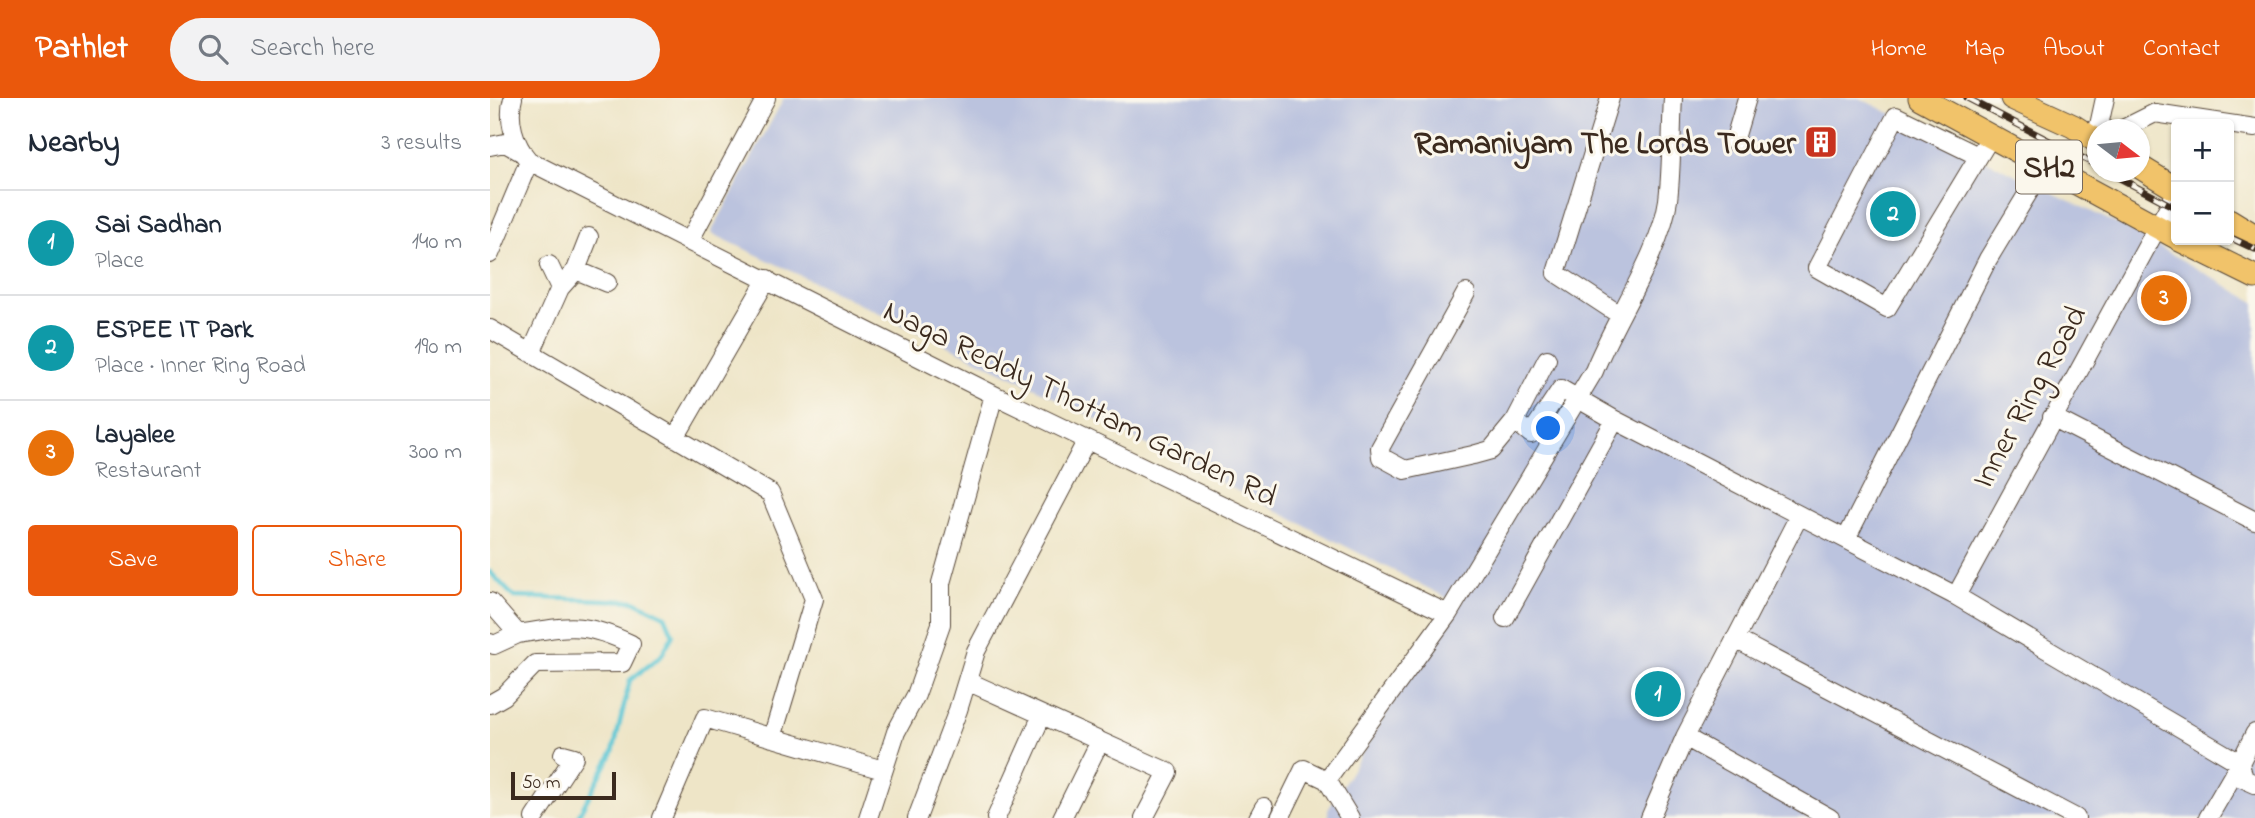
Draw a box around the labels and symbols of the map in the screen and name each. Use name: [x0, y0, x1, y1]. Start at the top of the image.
north arrow: [2087, 119, 2150, 182]
place label: Ramaniyam The Lords Tower: [1414, 122, 1797, 170]
building icon: Ramaniyam The Lords Tower: [1802, 123, 1840, 161]
road number: SH2: [2016, 141, 2082, 194]
pin: 2: [1870, 188, 1916, 240]
pin: 3: [2141, 272, 2187, 324]
street label: Naga Reddy Thottam Garden Rd: [874, 289, 1284, 521]
street label: Inner Ring Road: [1961, 298, 2101, 498]
your location: [1531, 411, 1565, 445]
pin: 1: [1635, 668, 1681, 720]
scale bar: [511, 769, 616, 801]

